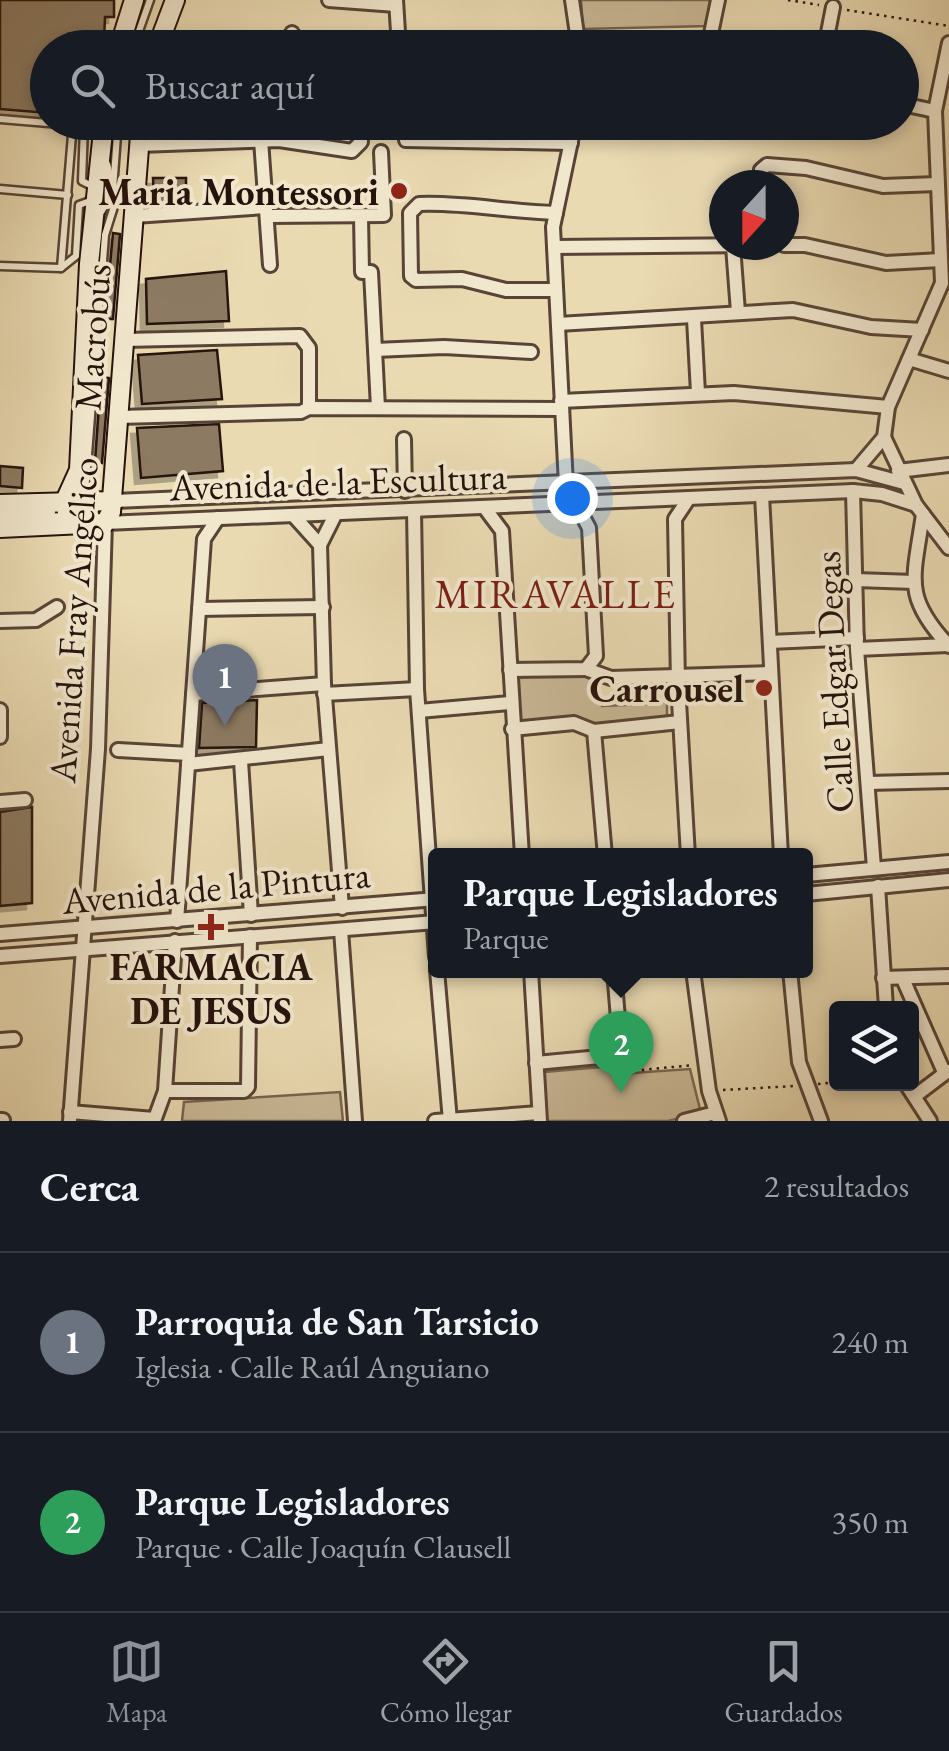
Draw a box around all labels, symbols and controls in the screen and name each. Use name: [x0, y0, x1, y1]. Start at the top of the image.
search box: [30, 30, 919, 140]
icon: search: [65, 58, 120, 113]
text: Buscar aquí: [145, 61, 314, 110]
place label: Maria Montessori: [98, 167, 379, 216]
north arrow: [709, 170, 799, 260]
marker: Maria Montessori: [388, 180, 410, 202]
street label: Macrobús: [62, 262, 122, 412]
street label: Avenida de la Escultura: [168, 451, 508, 511]
street label: Avenida Fray Angélico: [37, 456, 109, 785]
your location: [547, 473, 598, 524]
street label: Calle Edgar Degas: [802, 550, 864, 814]
district label: MIRAVALLE: [435, 568, 677, 620]
pin: 1: [192, 644, 258, 726]
place label: Carrousel: [589, 664, 744, 713]
marker: Carrousel: [753, 677, 775, 699]
popup: [428, 848, 813, 978]
street label: Avenida de la Pintura: [59, 849, 373, 925]
text: Parque Legisladores: [463, 868, 778, 917]
marker: FARMACIA DE JESUS: [200, 916, 222, 938]
text: Parque: [463, 917, 549, 959]
place label: FARMACIA DE JESUS: [109, 942, 313, 1035]
map controls: [829, 1001, 919, 1091]
button: layers: [829, 1001, 919, 1091]
pin: 2: [588, 1010, 654, 1093]
text: Cerca: [40, 1159, 139, 1214]
text: 2 resultados: [764, 1165, 909, 1207]
text: Parroquia de San Tarsicio: [135, 1297, 539, 1346]
text: 1: [64, 1321, 81, 1363]
text: 240 m: [832, 1321, 909, 1363]
text: Iglesia · Calle Raúl Anguiano: [135, 1346, 490, 1388]
text: Parque Legisladores: [135, 1477, 450, 1526]
text: 2: [64, 1501, 81, 1543]
text: 350 m: [832, 1501, 909, 1543]
text: Parque · Calle Joaquín Clausell: [135, 1526, 511, 1568]
tab: Mapa: [106, 1634, 167, 1730]
tab: Cómo llegar: [380, 1634, 512, 1730]
tab: Guardados: [725, 1634, 843, 1730]

